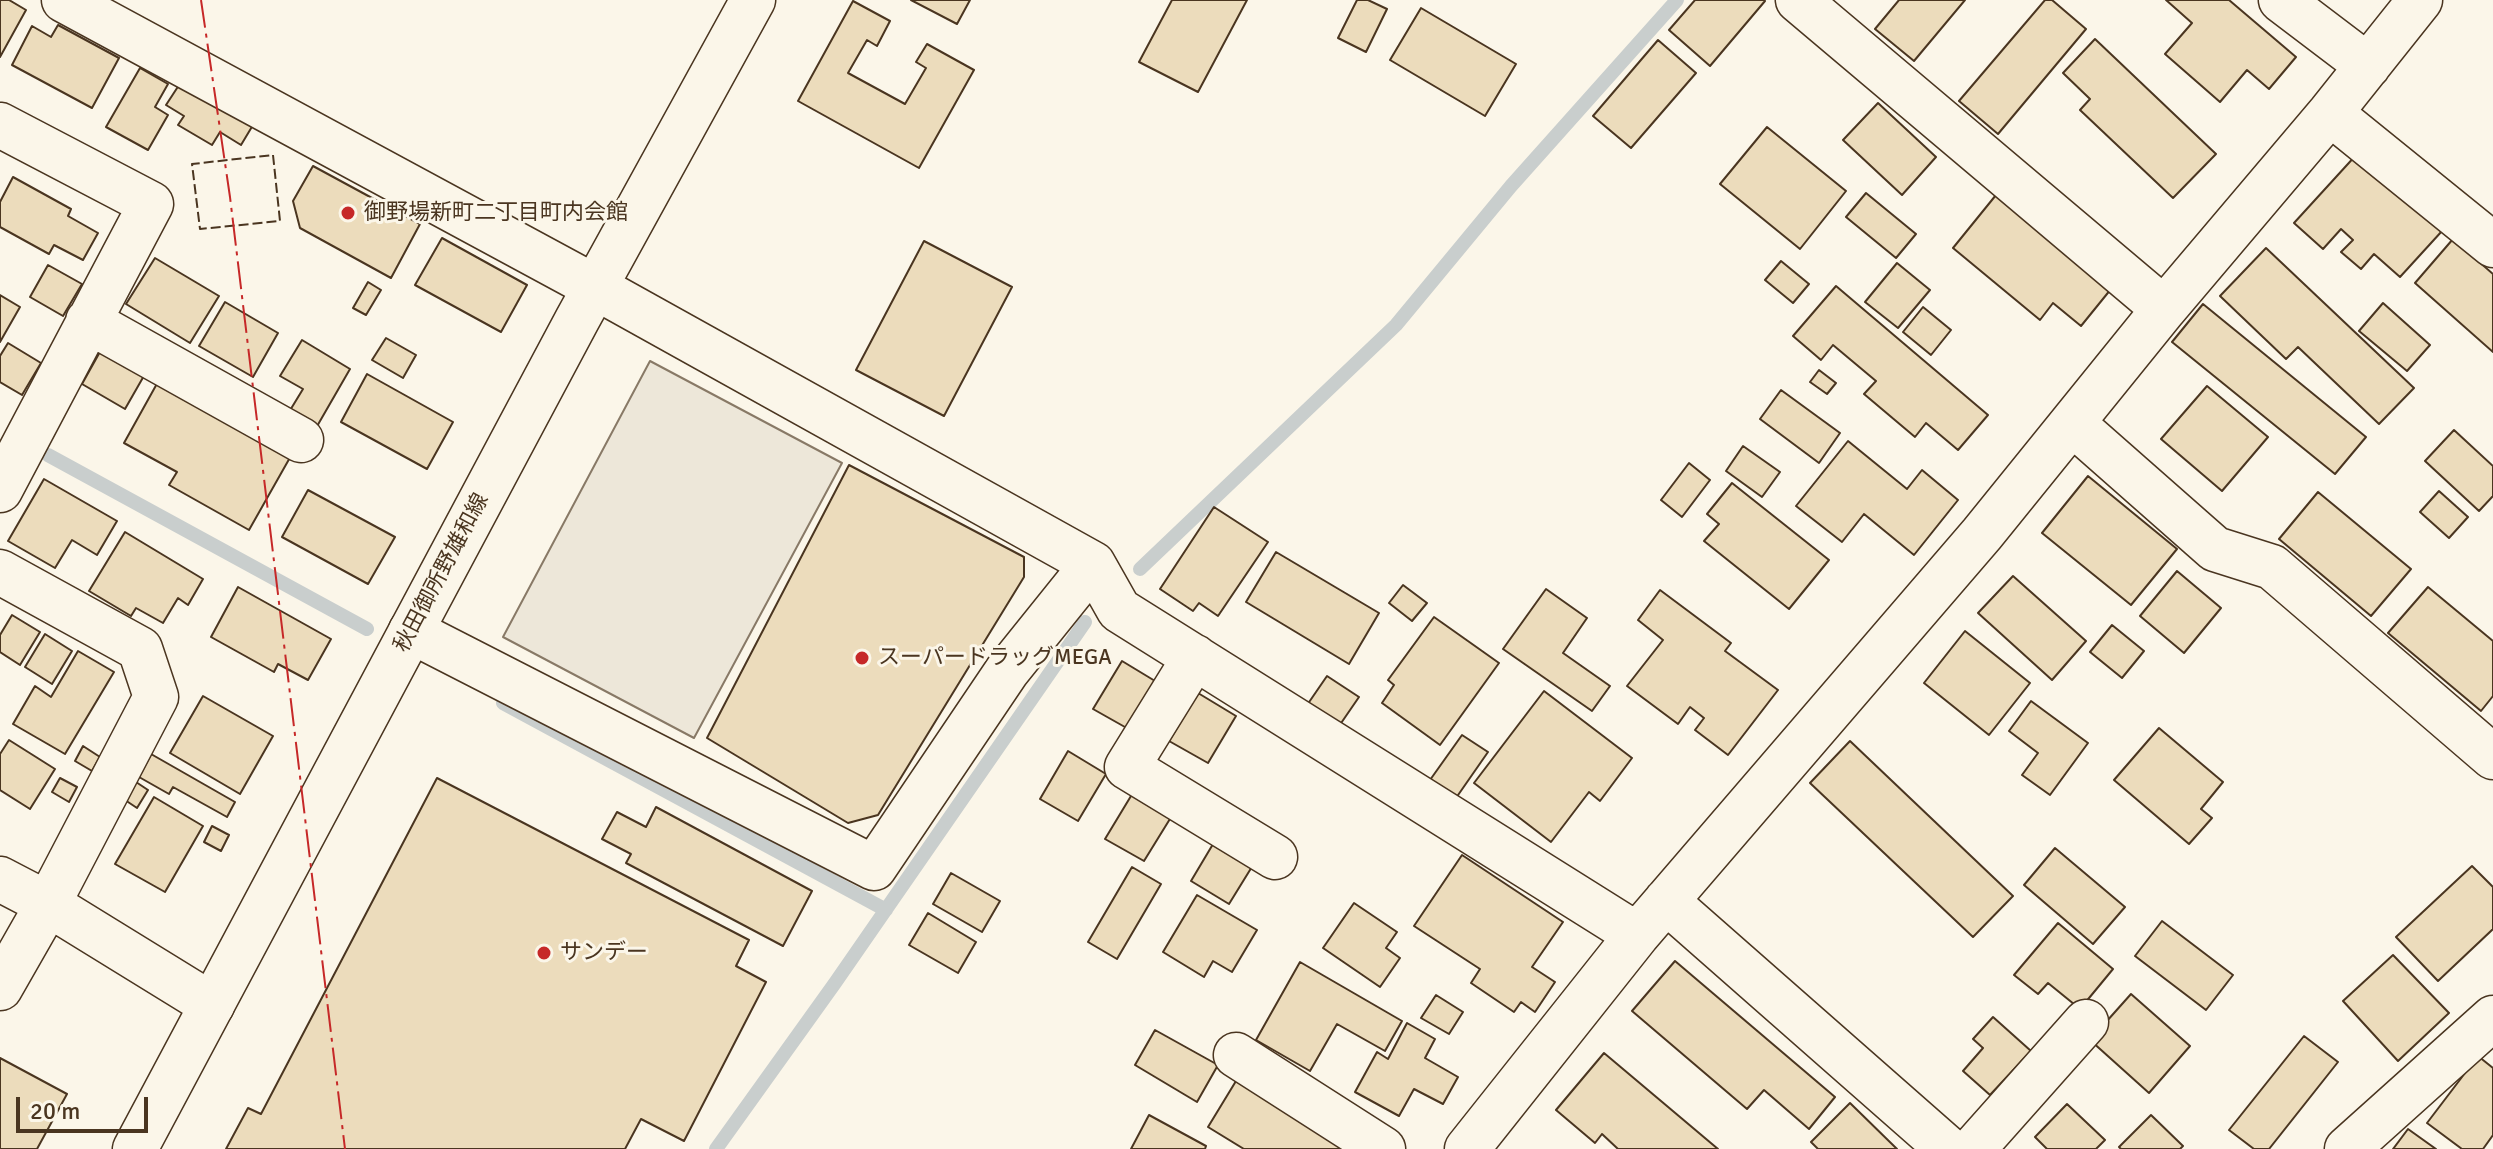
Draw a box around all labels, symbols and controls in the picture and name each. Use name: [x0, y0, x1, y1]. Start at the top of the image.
place label: 御野場新町二丁目町内会館: [364, 200, 628, 226]
marker: 御野場新町二丁目町内会館: [339, 204, 357, 222]
street label: 秋田御所野雄和線: [389, 489, 495, 657]
place label: スーパードラッグMEGA: [878, 645, 1112, 671]
marker: スーパードラッグMEGA: [853, 649, 871, 667]
place label: サンデー: [560, 940, 648, 966]
marker: サンデー: [535, 944, 553, 962]
scale bar: [20, 1081, 152, 1131]
text: 20 m: [30, 1096, 80, 1126]

